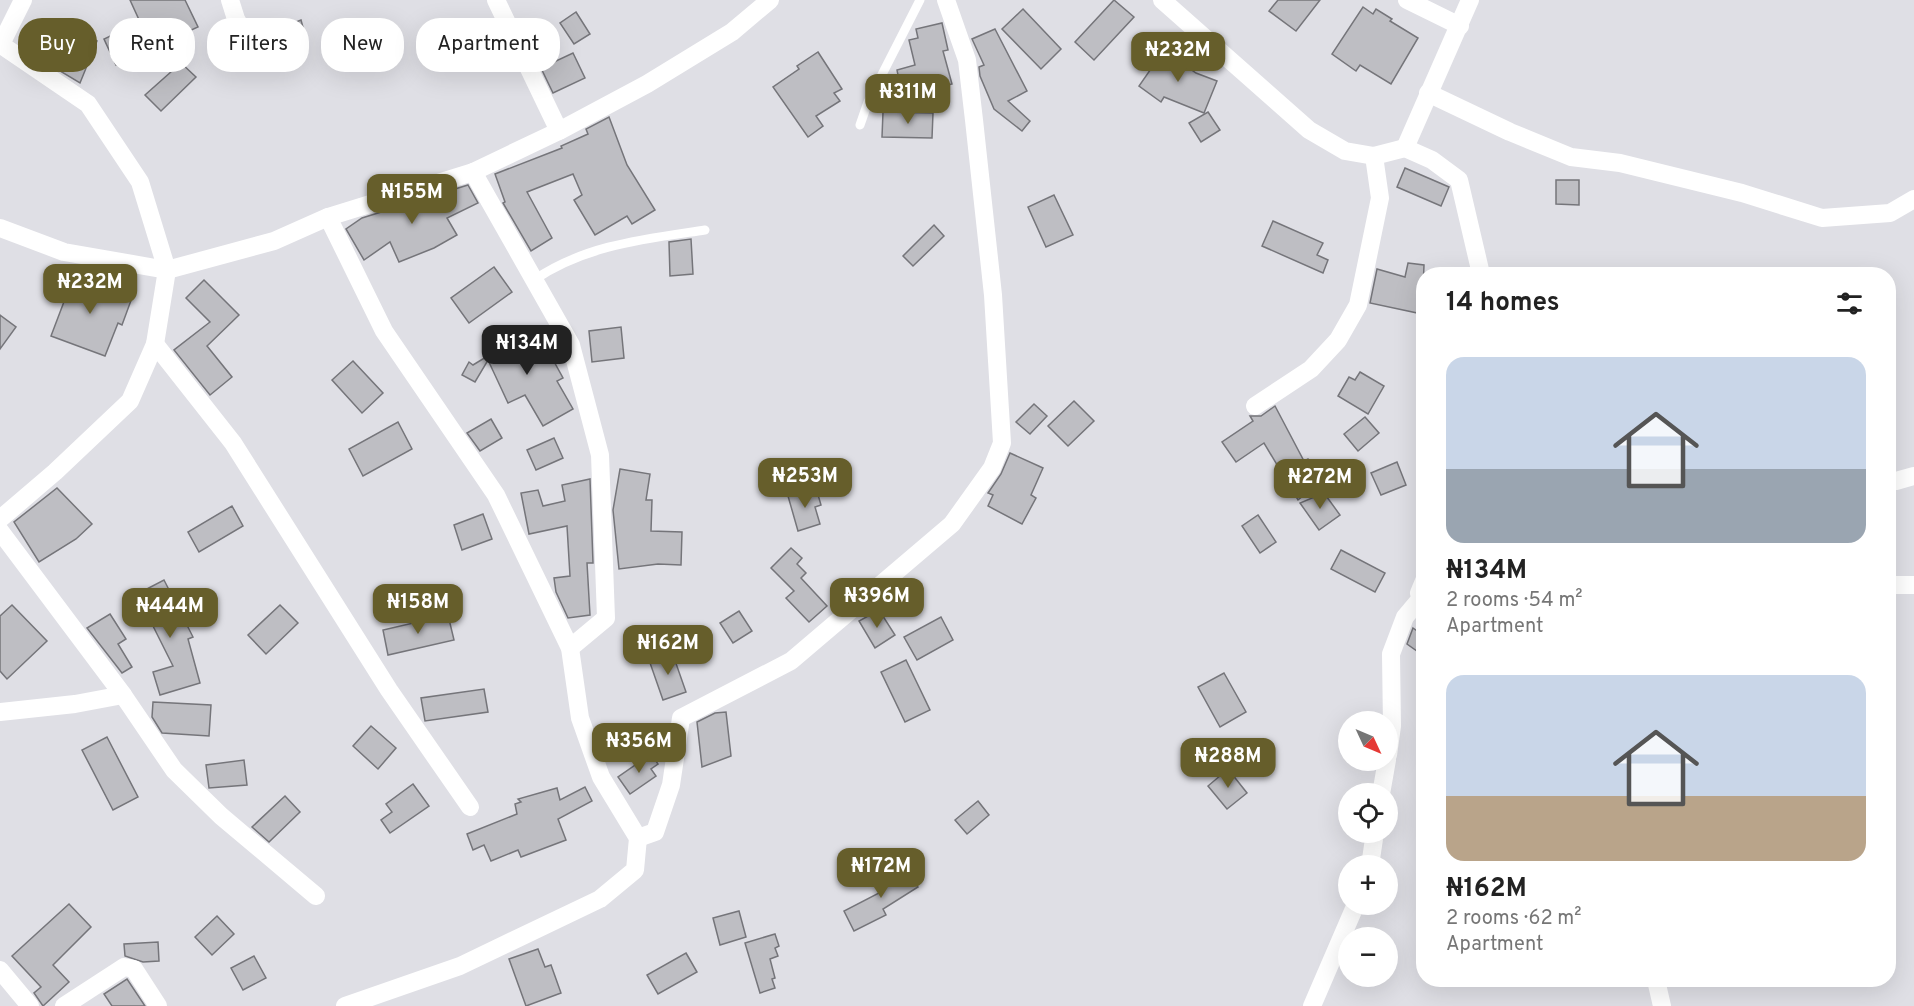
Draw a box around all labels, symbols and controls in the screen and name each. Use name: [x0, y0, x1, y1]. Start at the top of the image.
chip: Buy: [18, 18, 97, 72]
chip: Rent: [109, 18, 195, 72]
chip: Filters: [207, 18, 309, 72]
chip: New: [321, 18, 404, 72]
chip: Apartment: [416, 18, 560, 72]
pin: ₦232M: [1136, 32, 1220, 83]
text: ₦232M: [1145, 38, 1211, 64]
pin: ₦311M: [866, 74, 950, 125]
text: ₦311M: [879, 80, 937, 106]
pin: ₦155M: [370, 174, 454, 225]
text: ₦155M: [381, 180, 443, 206]
pin: ₦232M: [48, 264, 132, 315]
text: ₦232M: [57, 270, 123, 296]
text: 14 homes: [1446, 287, 1560, 320]
icon: filters: [1833, 287, 1866, 320]
pin: ₦134M: [485, 325, 569, 376]
text: ₦134M: [496, 331, 558, 357]
icon: home: [1602, 396, 1710, 504]
pin: ₦253M: [763, 458, 847, 509]
pin: ₦272M: [1278, 459, 1362, 510]
text: ₦253M: [772, 464, 838, 490]
text: ₦272M: [1288, 465, 1352, 491]
text: ₦134M: [1446, 555, 1527, 588]
pin: ₦396M: [835, 578, 919, 629]
pin: ₦158M: [376, 584, 460, 635]
text: ₦396M: [844, 584, 910, 610]
pin: ₦444M: [128, 588, 212, 639]
text: 2 rooms · 54 m²: [1446, 588, 1583, 614]
text: ₦158M: [387, 590, 449, 616]
text: ₦444M: [136, 594, 204, 620]
text: Apartment: [1446, 614, 1544, 640]
pin: ₦162M: [626, 625, 710, 676]
text: ₦162M: [637, 631, 699, 657]
north arrow: [1338, 711, 1398, 771]
map controls: [1338, 711, 1398, 987]
icon: home: [1602, 714, 1710, 822]
pin: ₦356M: [597, 723, 681, 774]
text: ₦356M: [606, 729, 672, 755]
pin: ₦288M: [1186, 738, 1270, 789]
text: ₦288M: [1195, 744, 1261, 770]
button: locate: [1338, 783, 1398, 843]
pin: ₦172M: [839, 848, 923, 899]
text: ₦172M: [851, 854, 911, 880]
button: +: [1338, 855, 1398, 915]
text: ₦162M: [1446, 873, 1527, 906]
text: 2 rooms · 62 m²: [1446, 906, 1582, 932]
button: −: [1338, 927, 1398, 987]
text: Apartment: [1446, 932, 1544, 958]

